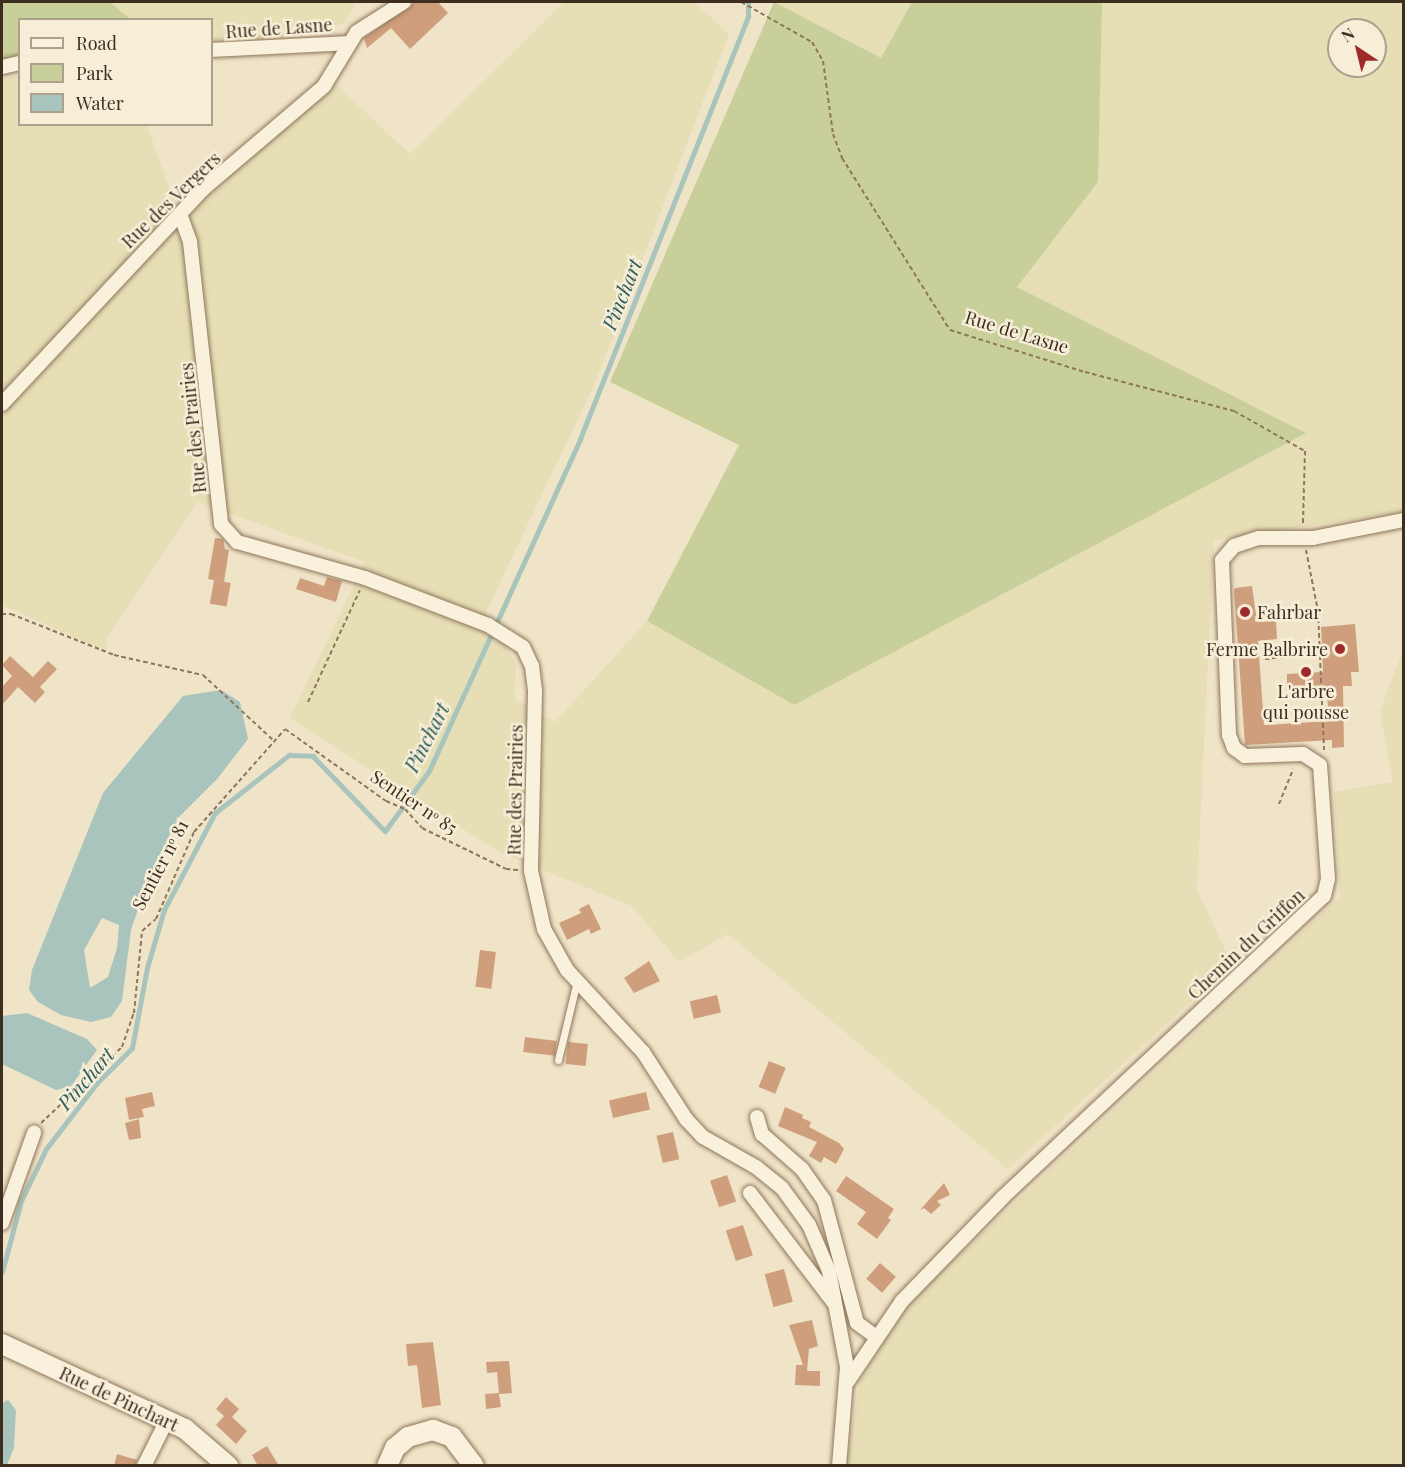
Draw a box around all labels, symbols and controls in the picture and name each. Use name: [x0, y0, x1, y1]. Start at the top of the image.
street label: Rue de Lasne: [225, 13, 333, 43]
legend: [18, 18, 213, 126]
north arrow: [1327, 18, 1387, 78]
text: N: [1337, 23, 1358, 46]
text: Road: [76, 31, 117, 55]
text: Park: [76, 61, 113, 85]
text: Water: [76, 91, 124, 115]
street label: Rue des Vergers: [117, 147, 225, 253]
water label: Pinchart: [596, 255, 646, 333]
street label: Rue de Lasne: [963, 306, 1071, 358]
street label: Rue des Prairies: [175, 362, 211, 494]
place label: Fahrbar: [1257, 601, 1321, 623]
marker: Fahrbar: [1238, 605, 1252, 619]
place label: Ferme Balbrire: [1206, 638, 1328, 660]
marker: Ferme Balbrire: [1333, 642, 1347, 656]
marker: L'arbre qui pousse: [1299, 665, 1313, 679]
place label: L'arbre qui pousse: [1263, 681, 1349, 724]
water label: Pinchart: [398, 698, 454, 776]
street label: Rue des Prairies: [503, 724, 527, 856]
street label: Sentier nᵒ 85: [366, 765, 462, 839]
street label: Sentier nᵒ 81: [127, 816, 193, 914]
street label: Chemin du Griffon: [1183, 884, 1309, 1004]
water label: Pinchart: [52, 1042, 118, 1114]
street label: Rue de Pinchart: [56, 1362, 182, 1436]

